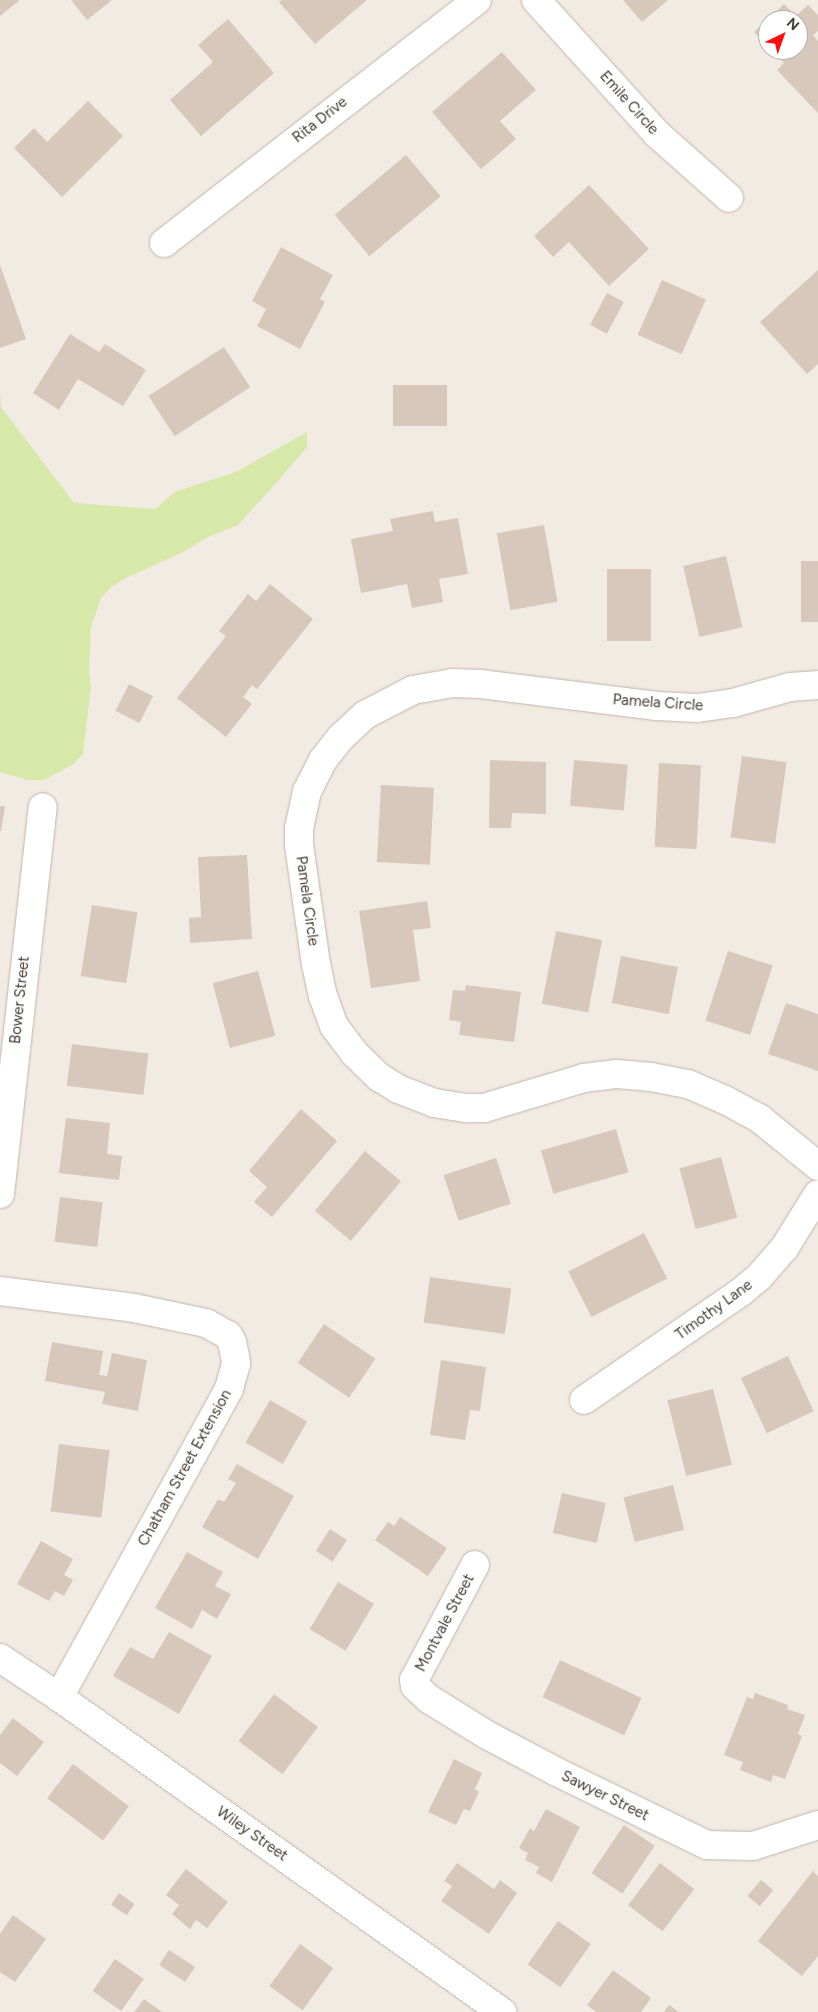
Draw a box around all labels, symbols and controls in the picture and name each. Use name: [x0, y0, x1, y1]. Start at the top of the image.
north arrow: [758, 10, 808, 60]
text: N: [783, 14, 802, 34]
street label: Emile Circle: [596, 68, 662, 138]
street label: Rita Drive: [289, 93, 351, 147]
street label: Pamela Circle: [612, 691, 704, 715]
street label: Pamela Circle: [292, 855, 322, 947]
street label: Bower Street: [6, 955, 34, 1045]
street label: Timothy Lane: [672, 1276, 756, 1344]
street label: Chatham Street Extension: [134, 1386, 236, 1550]
street label: Montvale Street: [412, 1571, 478, 1675]
street label: Sawyer Street: [558, 1767, 652, 1825]
street label: Wiley Street: [213, 1803, 291, 1865]

